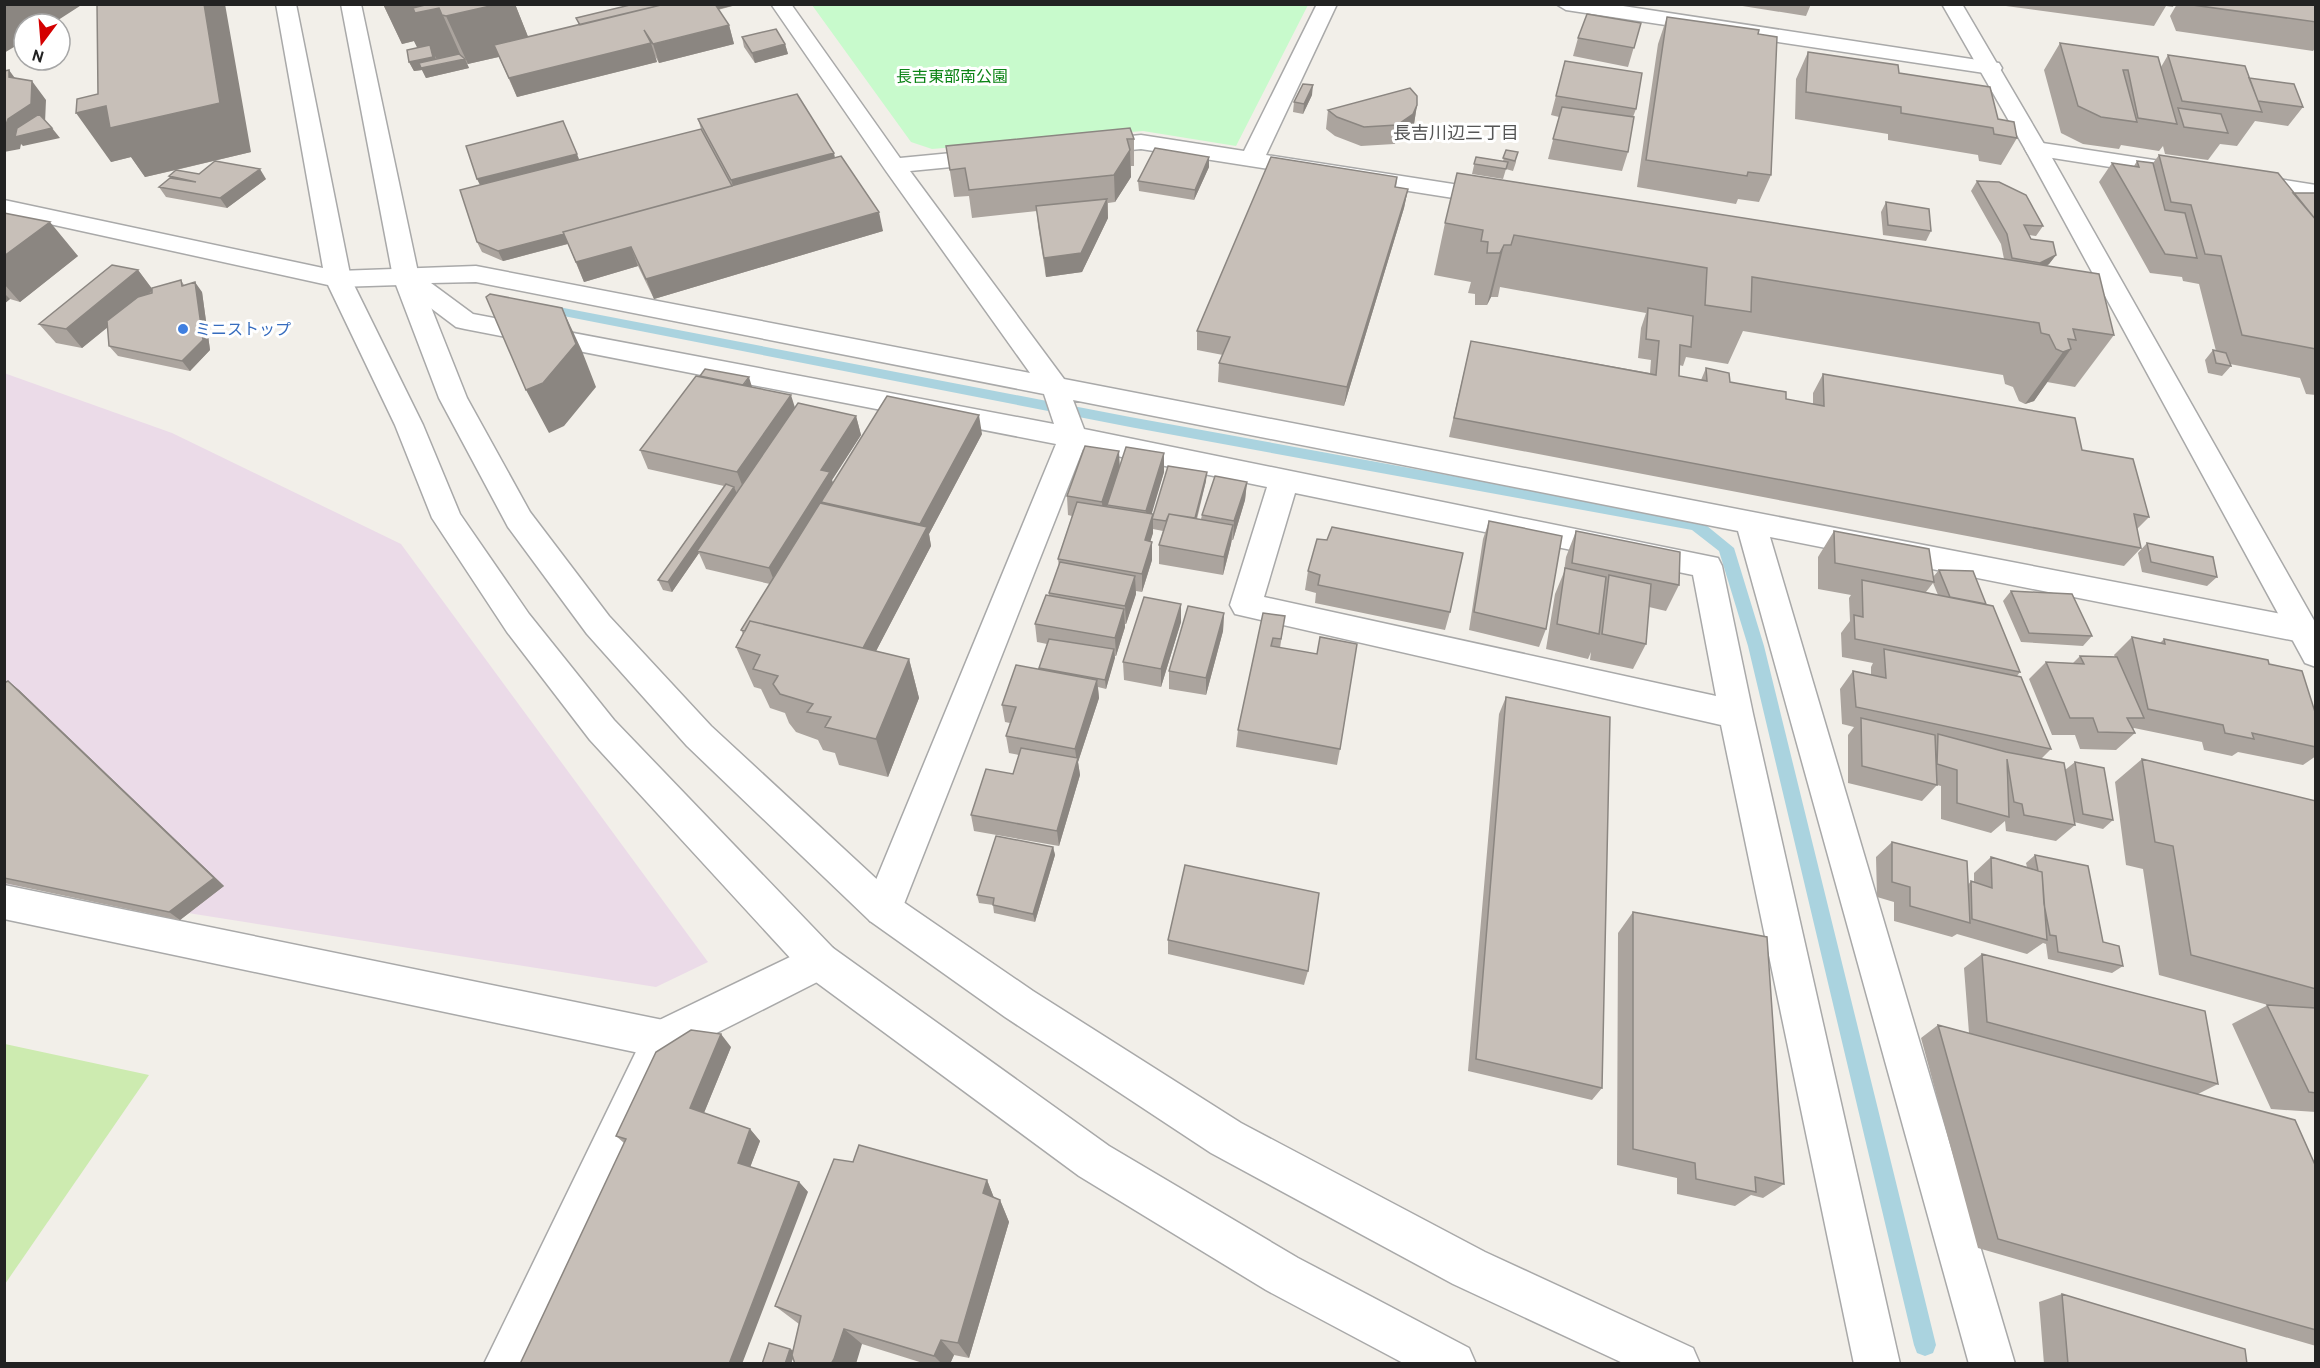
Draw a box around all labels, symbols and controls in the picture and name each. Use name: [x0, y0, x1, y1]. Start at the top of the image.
north arrow: [12, 12, 72, 72]
text: N: [30, 43, 47, 66]
park label: 長吉東部南公園: [896, 68, 1008, 88]
district label: 長吉川辺三丁目: [1393, 123, 1519, 146]
place label: ミニストップ: [195, 321, 291, 341]
marker: ミニストップ: [176, 322, 190, 336]

